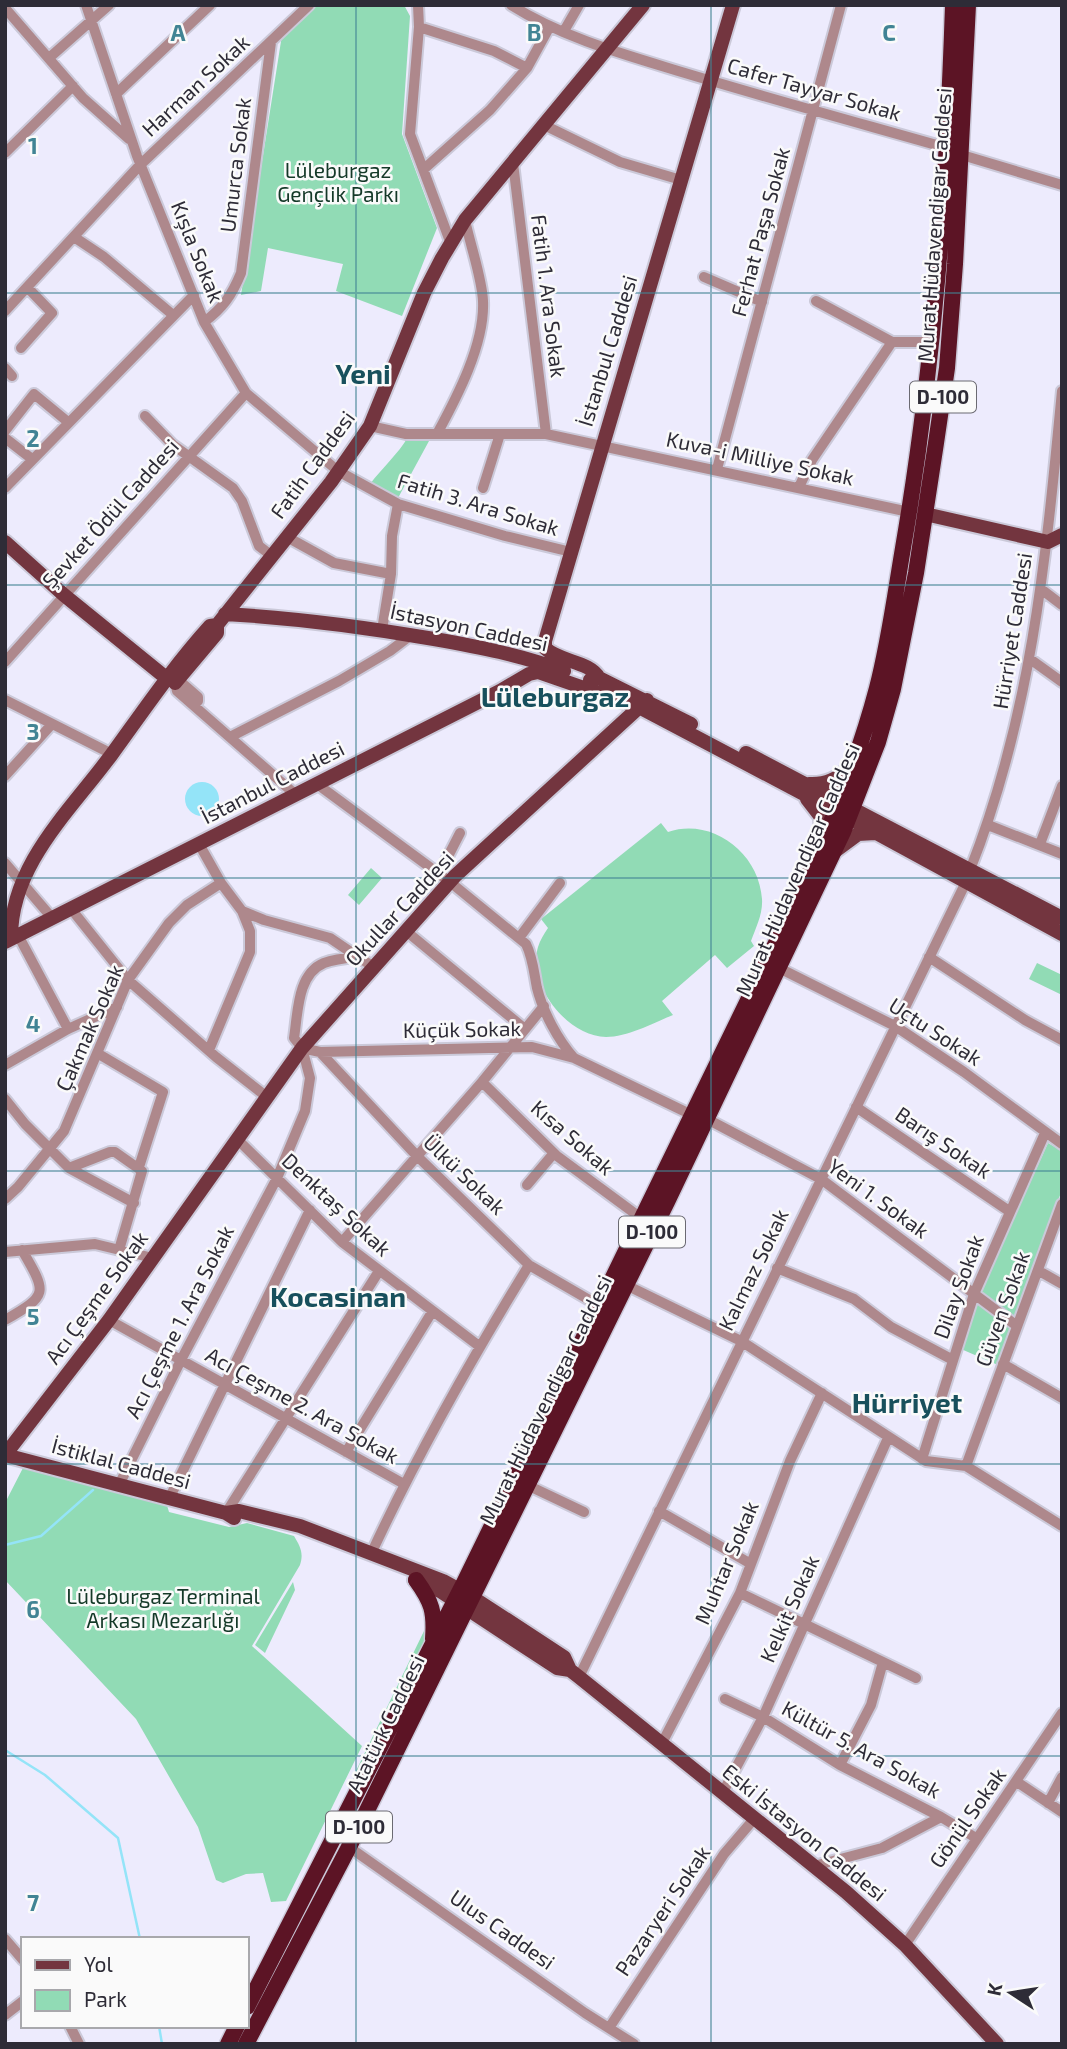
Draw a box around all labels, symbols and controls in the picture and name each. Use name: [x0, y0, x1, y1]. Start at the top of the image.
text: A: [170, 18, 186, 46]
text: B: [527, 18, 541, 46]
text: C: [882, 18, 896, 46]
street label: Harman Sokak: [136, 29, 254, 141]
street label: Cafer Tayyar Sokak: [725, 52, 904, 125]
street label: Murat Hüdavendigar Caddesi: [911, 87, 956, 363]
street label: Umurca Sokak: [214, 96, 255, 234]
text: 1: [28, 131, 38, 159]
street label: Ferhat Paşa Sokak: [725, 144, 796, 320]
park label: Lüleburgaz Gençlik Parkı: [277, 157, 399, 208]
street label: Kışla Sokak: [165, 197, 230, 307]
street label: Fatih 1. Ara Sokak: [527, 213, 572, 379]
street label: İstanbul Caddesi: [572, 272, 641, 429]
district label: Yeni: [335, 356, 391, 390]
road number: D-100: [910, 382, 976, 412]
street label: Fatih Caddesi: [264, 405, 359, 523]
text: 2: [26, 424, 40, 452]
street label: Kuva-i Milliye Sokak: [664, 425, 857, 490]
street label: Şevket Ödül Caddesi: [36, 433, 185, 594]
street label: Fatih 3. Ara Sokak: [395, 467, 562, 540]
street label: Hürriyet Caddesi: [987, 551, 1036, 711]
street label: İstasyon Caddesi: [388, 598, 551, 655]
district label: Lüleburgaz: [481, 679, 629, 713]
text: 3: [26, 717, 40, 745]
street label: İstanbul Caddesi: [197, 735, 348, 828]
street label: Murat Hüdavendigar Caddesi: [729, 739, 864, 1000]
street label: Okullar Caddesi: [339, 845, 459, 971]
street label: Çakmak Sokak: [50, 960, 130, 1095]
street label: Uçtu Sokak: [884, 992, 987, 1072]
text: 4: [26, 1009, 40, 1037]
street label: Küçük Sokak: [403, 1015, 522, 1044]
street label: Kısa Sokak: [527, 1094, 620, 1180]
street label: Barış Sokak: [890, 1101, 997, 1185]
street label: Ülkü Sokak: [419, 1129, 511, 1219]
street label: Denktaş Sokak: [276, 1147, 397, 1262]
street label: Yeni 1. Sokak: [824, 1153, 934, 1243]
street label: Kalmaz Sokak: [712, 1204, 793, 1334]
road number: D-100: [619, 1216, 685, 1248]
street label: Acı Çeşme 1. Ara Sokak: [119, 1220, 240, 1423]
street label: Acı Çeşme Sokak: [39, 1226, 154, 1370]
street label: Dilay Sokak: [927, 1231, 988, 1342]
street label: Güven Sokak: [969, 1247, 1034, 1370]
street label: Murat Hüdavendigar Caddesi: [473, 1270, 616, 1528]
district label: Kocasinan: [270, 1279, 406, 1313]
text: 5: [27, 1302, 39, 1330]
street label: Acı Çeşme 2. Ara Sokak: [201, 1341, 404, 1470]
district label: Hürriyet: [852, 1385, 962, 1419]
street label: İstiklal Caddesi: [49, 1432, 194, 1493]
street label: Muhtar Sokak: [688, 1497, 763, 1628]
street label: Kelkit Sokak: [754, 1551, 824, 1666]
park label: Lüleburgaz Terminal Arkası Mezarlığı: [66, 1583, 261, 1632]
text: 6: [26, 1595, 40, 1623]
street label: Atatürk Caddesi: [340, 1650, 429, 1797]
street label: Kültür 5. Ara Sokak: [778, 1695, 946, 1803]
street label: Eski İstasyon Caddesi: [718, 1758, 892, 1906]
street label: Gönül Sokak: [923, 1762, 1011, 1872]
road number: D-100: [326, 1812, 392, 1842]
street label: Pazaryeri Sokak: [609, 1840, 715, 1980]
street label: Ulus Caddesi: [446, 1883, 560, 1974]
text: 7: [27, 1888, 39, 1916]
legend: [21, 1937, 248, 2028]
text: Yol: [84, 1951, 113, 1976]
north arrow: [976, 1958, 1046, 2028]
text: K: [981, 1981, 1006, 1998]
text: Park: [84, 1986, 127, 2011]

